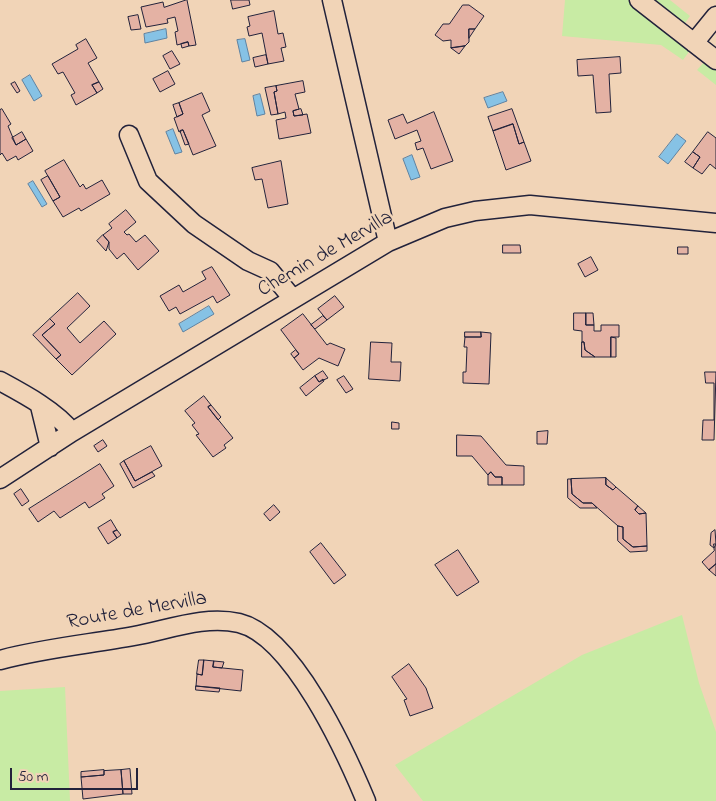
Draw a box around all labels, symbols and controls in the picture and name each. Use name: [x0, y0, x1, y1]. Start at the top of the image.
street label: Chemin de Mervilla: [254, 206, 398, 304]
street label: Route de Mervilla: [65, 587, 209, 637]
scale bar: [12, 758, 140, 790]
text: 50 m: [18, 766, 48, 788]

